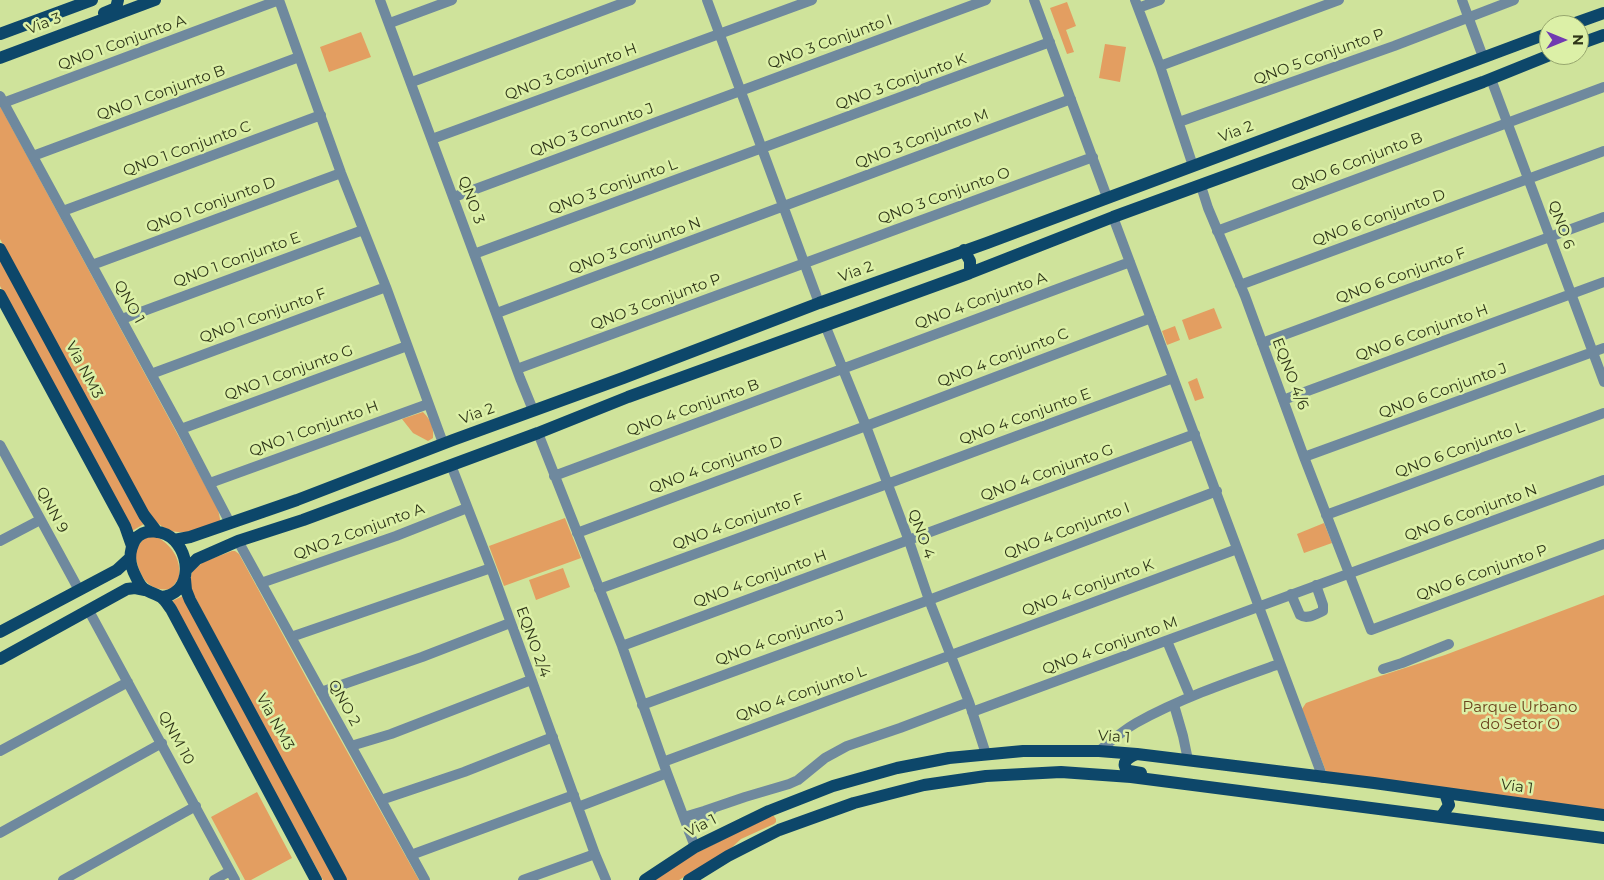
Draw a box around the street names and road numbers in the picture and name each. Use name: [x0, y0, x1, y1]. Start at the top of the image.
street label: Via 3: [24, 9, 64, 39]
street label: QNO 3 Conjunto I: [765, 11, 895, 73]
street label: QNO 1 Conjunto A: [56, 12, 188, 74]
street label: QNO 5 Conjunto P: [1251, 25, 1387, 89]
street label: QNO 3 Conjunto H: [503, 40, 639, 104]
street label: QNO 3 Conjunto K: [833, 50, 969, 114]
street label: QNO 1 Conjunto B: [94, 61, 228, 125]
street label: QNO 3 Conunto J: [528, 99, 656, 161]
street label: QNO 3 Conjunto M: [853, 105, 991, 173]
street label: Via 2: [1216, 117, 1256, 147]
street label: QNO 1 Conjunto C: [121, 118, 253, 180]
street label: QNO 6 Conjunto B: [1289, 129, 1425, 195]
street label: QNO 3 Conjunto L: [546, 155, 680, 219]
street label: QNO 3 Conjunto O: [875, 164, 1013, 228]
street label: QNO 1 Conjunto D: [144, 173, 278, 237]
street label: QNO 3: [454, 174, 488, 226]
street label: QNO 6 Conjunto D: [1310, 186, 1448, 250]
street label: QNO 6: [1544, 198, 1578, 252]
street label: QNO 3 Conjunto N: [567, 214, 703, 278]
street label: QNO 1 Conjunto E: [171, 229, 303, 291]
street label: QNO 6 Conjunto F: [1333, 244, 1469, 308]
street label: Via 2: [836, 257, 876, 287]
street label: QNO 4 Conjunto A: [913, 269, 1049, 333]
street label: QNO 3 Conjunto P: [588, 270, 724, 334]
street label: QNO 1: [110, 277, 148, 327]
street label: QNO 1 Conjunto F: [197, 285, 329, 347]
street label: QNO 6 Conjunto H: [1353, 301, 1491, 365]
street label: QNO 4 Conjunto C: [935, 325, 1071, 391]
street label: EQNO 4/6: [1268, 336, 1312, 412]
street label: Via NM3: [61, 338, 107, 402]
street label: QNO 1 Conjunto G: [222, 341, 356, 405]
street label: QNO 6 Conjunto J: [1376, 359, 1510, 423]
street label: QNO 4 Conjunto B: [624, 376, 762, 440]
street label: QNO 4 Conjunto E: [957, 385, 1093, 449]
street label: QNO 1 Conjunto H: [247, 397, 381, 461]
street label: Via 2: [457, 399, 497, 429]
street label: QNO 6 Conjunto L: [1393, 418, 1527, 482]
street label: QNO 4 Conjunto D: [647, 432, 785, 498]
street label: QNO 4 Conjunto G: [978, 441, 1116, 505]
street label: QNO 6 Conjunto N: [1402, 481, 1540, 545]
street label: QNN 9: [32, 484, 72, 536]
street label: QNO 4 Conjunto F: [670, 490, 806, 554]
street label: QNO 4 Conjunto I: [1002, 499, 1132, 563]
street label: QNO 2 Conjunto A: [291, 500, 427, 564]
street label: QNO 4: [904, 507, 938, 561]
street label: QNO 6 Conjunto P: [1414, 541, 1550, 605]
street label: QNO 4 Conjunto H: [691, 546, 829, 612]
street label: QNO 4 Conjunto K: [1020, 556, 1156, 620]
street label: EQNO 2/4: [512, 604, 554, 680]
street label: QNO 4 Conjunto J: [713, 606, 847, 670]
street label: QNO 4 Conjunto M: [1040, 613, 1180, 679]
street label: QNO 4 Conjunto L: [733, 662, 869, 726]
street label: QNO 2: [324, 677, 364, 729]
street label: Via NM3: [252, 691, 298, 753]
street label: QNM 10: [154, 708, 198, 768]
street label: Via 1: [1097, 727, 1131, 747]
street label: Via 1: [1500, 776, 1534, 798]
street label: Via 1: [682, 811, 720, 841]

